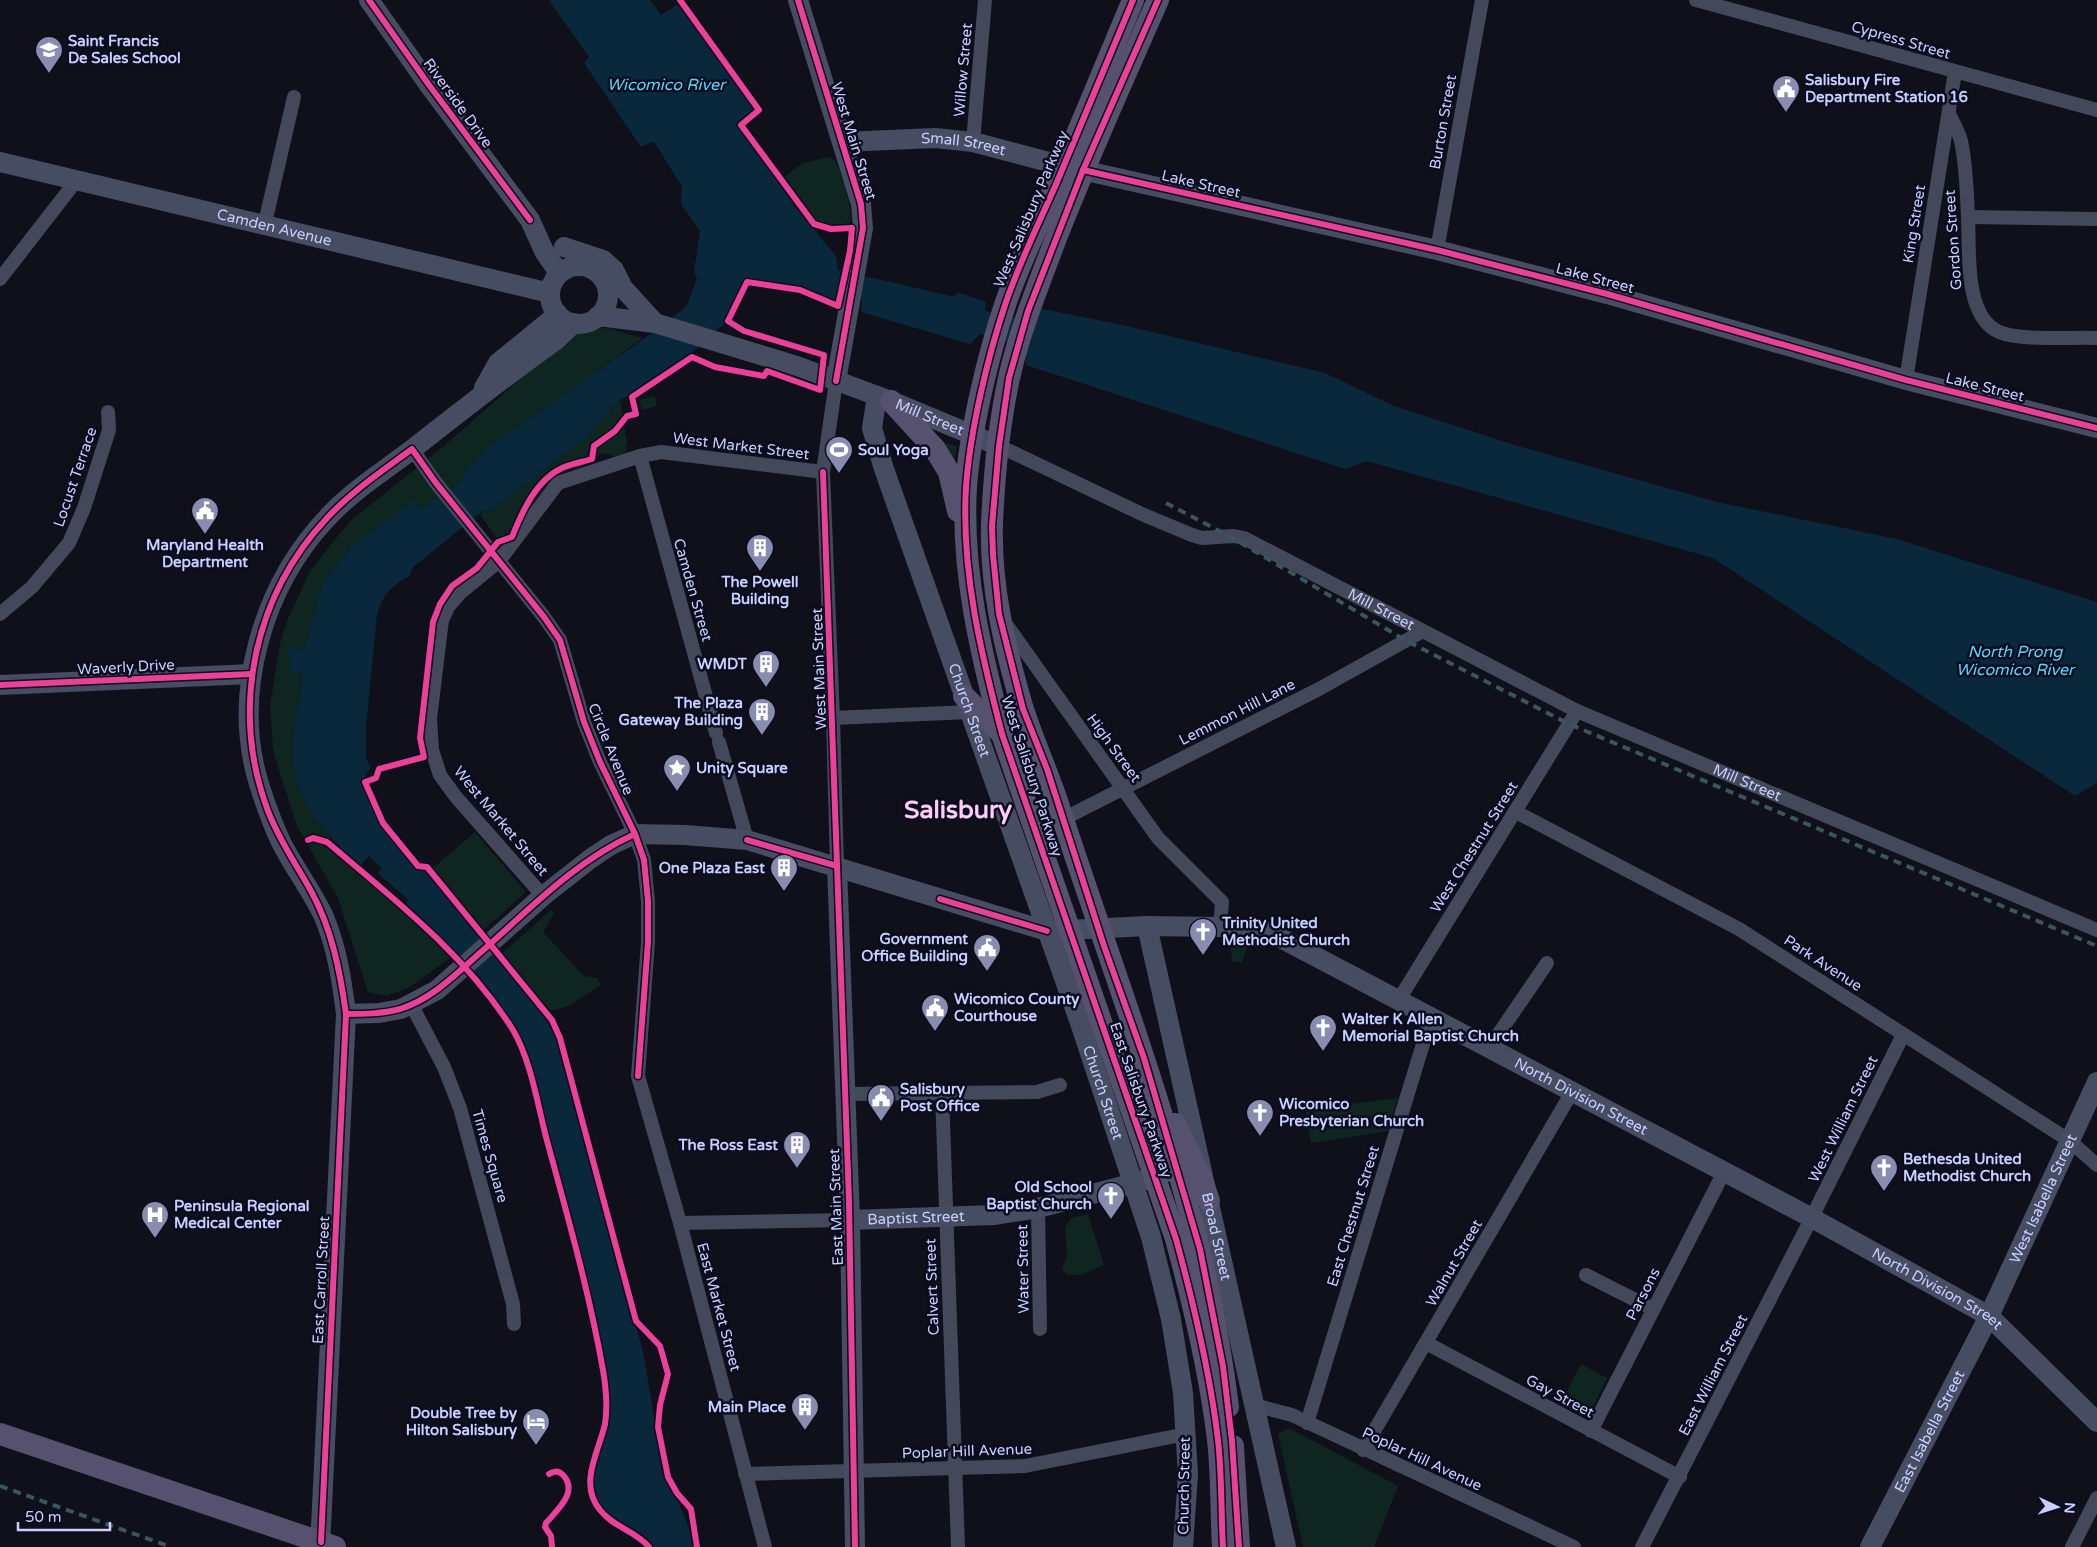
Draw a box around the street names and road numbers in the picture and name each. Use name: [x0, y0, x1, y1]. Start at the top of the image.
street label: Cypress Street: [1849, 17, 1953, 63]
street label: Willow Street: [950, 22, 976, 118]
street label: Riverside Drive: [419, 55, 497, 151]
street label: Burton Street: [1426, 73, 1460, 171]
street label: West Main Street: [828, 80, 881, 202]
street label: West Salisbury Parkway: [990, 128, 1072, 290]
street label: Small Street: [921, 129, 1008, 159]
street label: Lake Street: [1160, 166, 1242, 202]
street label: King Street: [1899, 183, 1929, 264]
street label: Gordon Street: [1940, 189, 1965, 291]
street label: Camden Avenue: [215, 205, 334, 250]
street label: Lake Street: [1554, 259, 1636, 297]
street label: Lake Street: [1944, 369, 2026, 406]
street label: Mill Street: [893, 395, 967, 439]
street label: Locust Terrace: [49, 425, 101, 529]
street label: West Market Street: [672, 429, 811, 463]
street label: Camden Street: [670, 536, 716, 644]
street label: Mill Street: [1345, 585, 1418, 634]
street label: West Main Street: [808, 607, 830, 730]
street label: Waverly Drive: [77, 655, 175, 679]
street label: Church Street: [945, 661, 994, 760]
street label: Lemmon Hill Lane: [1176, 675, 1298, 749]
street label: West Salisbury Parkway: [997, 693, 1067, 859]
street label: Circle Avenue: [584, 700, 638, 798]
street label: High Street: [1083, 710, 1145, 786]
street label: Mill Street: [1710, 760, 1784, 805]
street label: West Market Street: [450, 763, 552, 880]
street label: West Chestnut Street: [1426, 778, 1522, 916]
street label: Park Avenue: [1781, 931, 1865, 995]
street label: East Salisbury Parkway: [1106, 1020, 1176, 1180]
street label: Church Street: [1079, 1043, 1127, 1142]
street label: West William Street: [1805, 1052, 1882, 1185]
street label: North Division Street: [1511, 1054, 1651, 1139]
street label: Times Square: [468, 1107, 512, 1205]
street label: West Isabella Street: [2006, 1131, 2081, 1266]
street label: East Chestnut Street: [1323, 1143, 1383, 1289]
street label: East Main Street: [825, 1148, 847, 1266]
street label: Broad Street: [1198, 1191, 1235, 1282]
street label: Baptist Street: [867, 1207, 965, 1228]
street label: East Carroll Street: [309, 1215, 333, 1344]
street label: Walnut Street: [1422, 1216, 1486, 1310]
street label: Water Street: [1013, 1224, 1033, 1314]
street label: Calvert Street: [921, 1238, 943, 1336]
street label: East Market Street: [693, 1241, 745, 1374]
street label: North Division Street: [1869, 1244, 2007, 1334]
street label: Parsons: [1622, 1265, 1664, 1323]
street label: East William Street: [1675, 1311, 1751, 1439]
street label: East Isabella Street: [1891, 1367, 1969, 1496]
street label: Gay Street: [1523, 1371, 1597, 1422]
street label: Poplar Hill Avenue: [1359, 1423, 1485, 1495]
street label: Church Street: [1174, 1437, 1194, 1535]
street label: Poplar Hill Avenue: [902, 1440, 1032, 1462]

